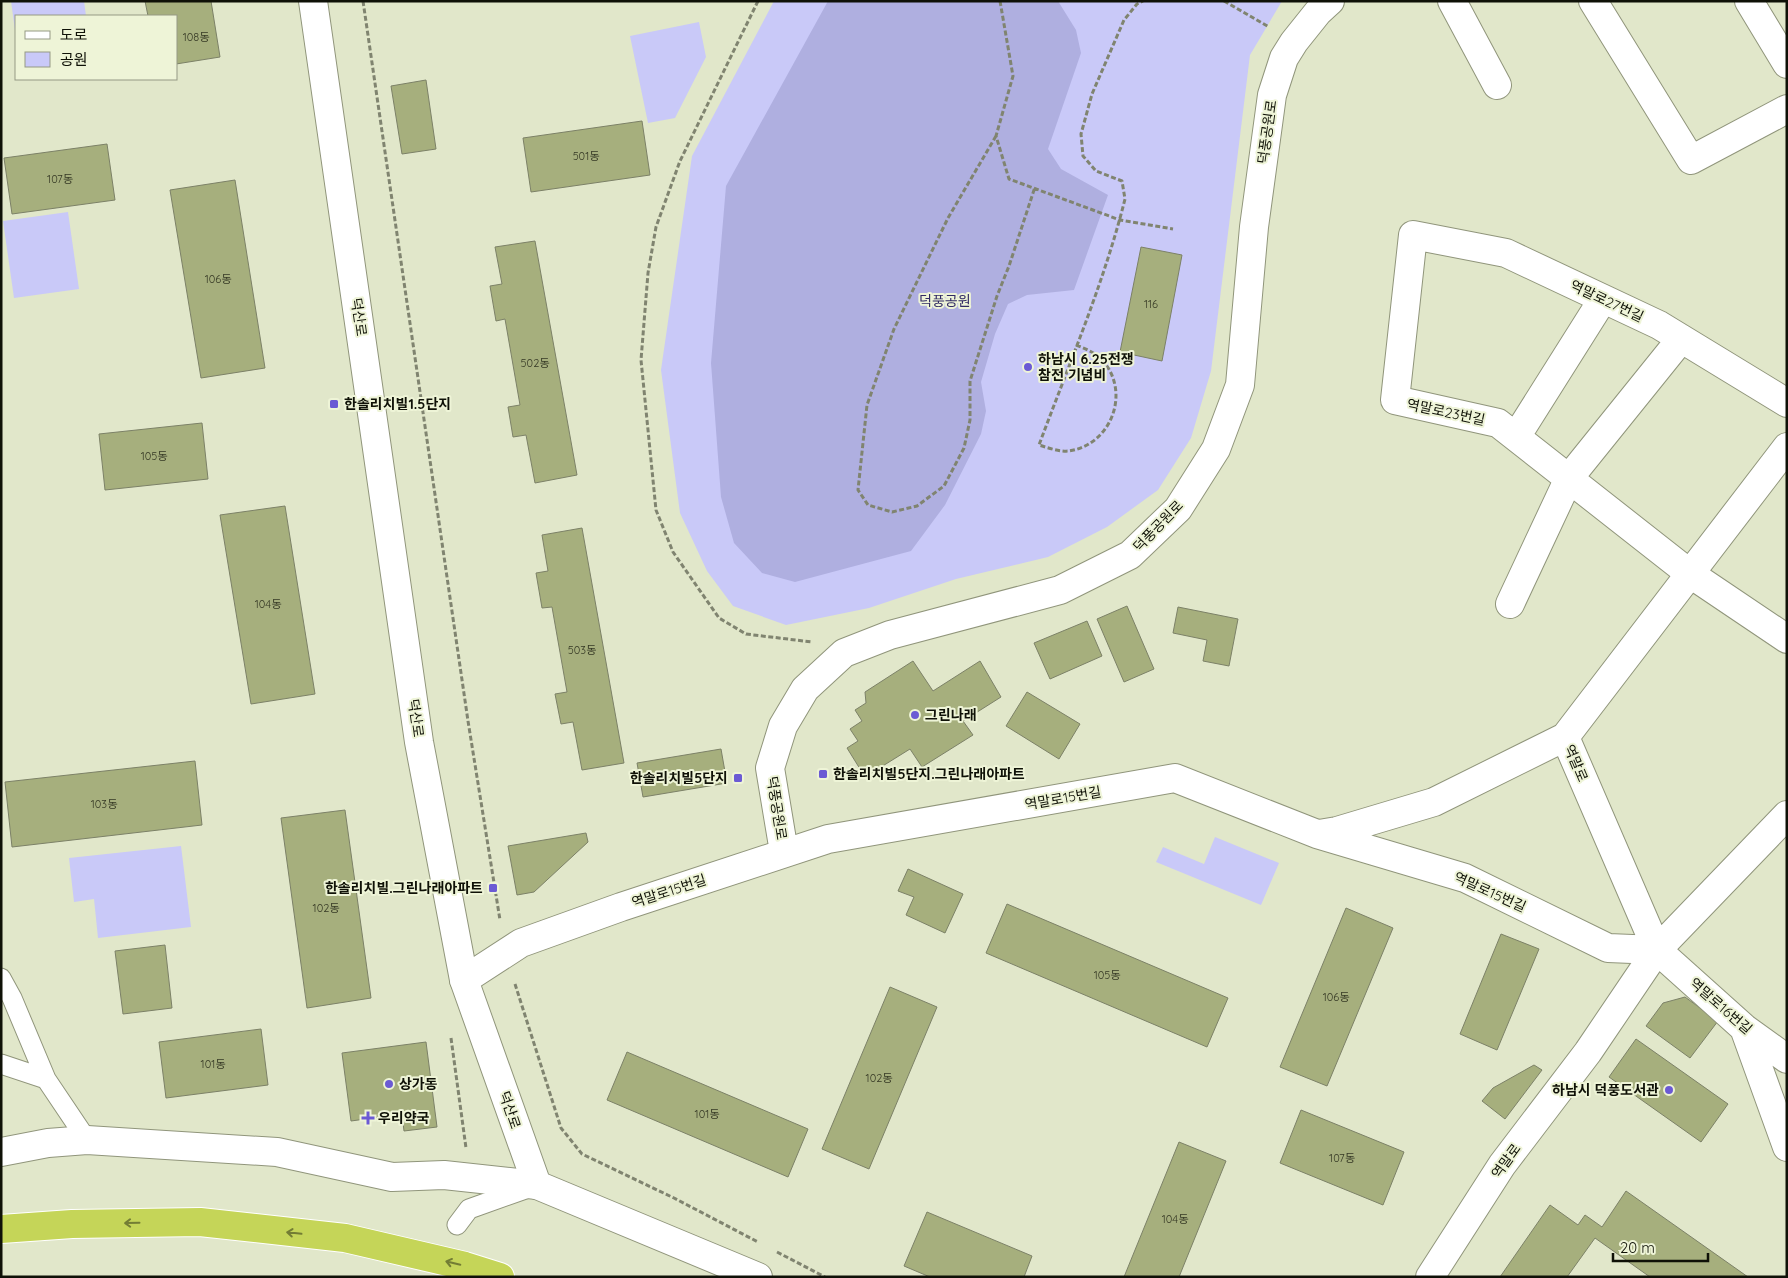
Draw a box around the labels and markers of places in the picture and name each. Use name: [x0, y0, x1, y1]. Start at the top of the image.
place label: 하남시 6.25전쟁 참전 기념비: [1038, 350, 1134, 384]
marker: 하남시 6.25전쟁 참전 기념비: [1022, 361, 1034, 373]
place label: 한솔리치빌1.5단지: [344, 395, 451, 413]
marker: 한솔리치빌1.5단지: [328, 398, 340, 410]
place label: 그린나래: [925, 706, 977, 724]
marker: 그린나래: [909, 709, 921, 721]
place label: 한솔리치빌5단지.그린나래아파트: [833, 765, 1025, 783]
marker: 한솔리치빌5단지.그린나래아파트: [817, 768, 829, 780]
place label: 한솔리치빌5단지: [630, 769, 728, 787]
marker: 한솔리치빌5단지: [732, 772, 744, 784]
place label: 한솔리치빌.그린나래아파트: [325, 879, 483, 897]
marker: 한솔리치빌.그린나래아파트: [487, 882, 499, 894]
place label: 상가동: [399, 1075, 438, 1093]
marker: 상가동: [383, 1078, 395, 1090]
place label: 하남시 덕풍도서관: [1552, 1081, 1659, 1099]
marker: 하남시 덕풍도서관: [1663, 1084, 1675, 1096]
place label: 우리약국: [378, 1109, 430, 1127]
marker: 우리약국: [362, 1112, 374, 1124]

